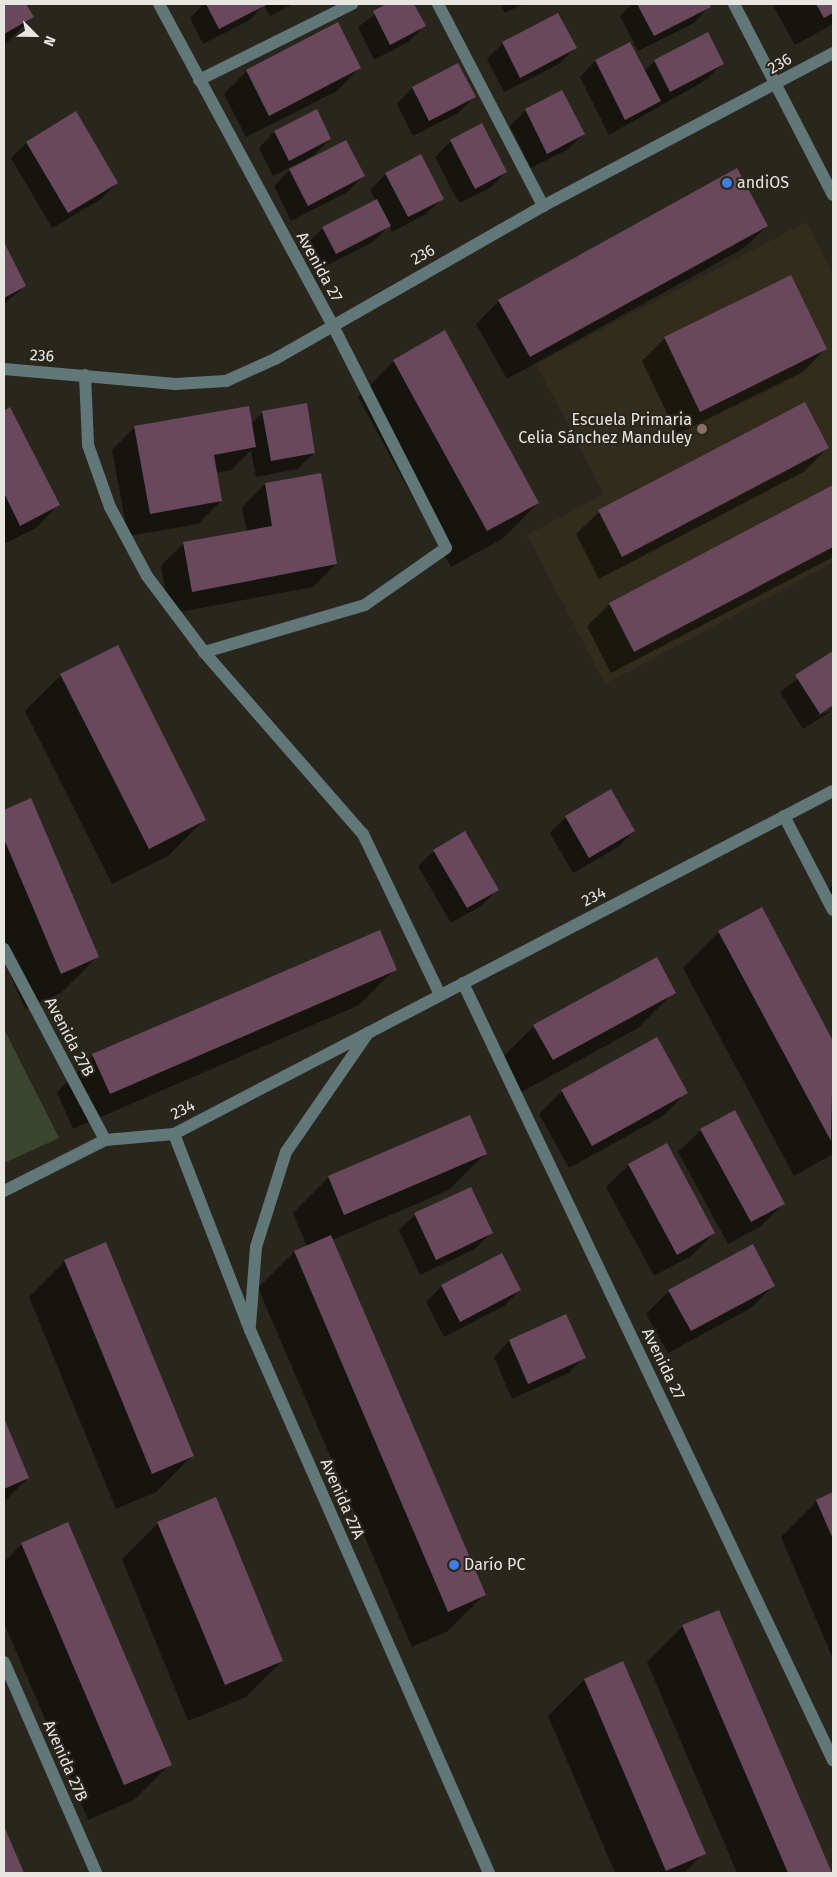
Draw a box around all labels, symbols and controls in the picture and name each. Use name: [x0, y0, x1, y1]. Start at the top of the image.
north arrow: [10, 10, 60, 60]
text: N: [40, 33, 59, 49]
street label: 236: [765, 50, 795, 78]
place label: andiOS: [737, 173, 789, 193]
marker: andiOS: [721, 177, 733, 189]
street label: Avenida 27: [292, 229, 346, 305]
street label: 236: [408, 241, 438, 269]
street label: 236: [29, 346, 55, 366]
place label: Escuela Primaria Celia Sánchez Manduley: [518, 410, 692, 448]
marker: Escuela Primaria Celia Sánchez Manduley: [696, 423, 708, 435]
street label: 234: [579, 883, 609, 911]
street label: Avenida 27B: [40, 994, 98, 1080]
street label: 234: [168, 1096, 198, 1124]
street label: Avenida 27: [638, 1325, 688, 1403]
street label: Avenida 27A: [316, 1456, 368, 1542]
place label: Darío PC: [464, 1555, 525, 1575]
marker: Darío PC: [448, 1559, 460, 1571]
street label: Avenida 27B: [39, 1717, 91, 1805]

